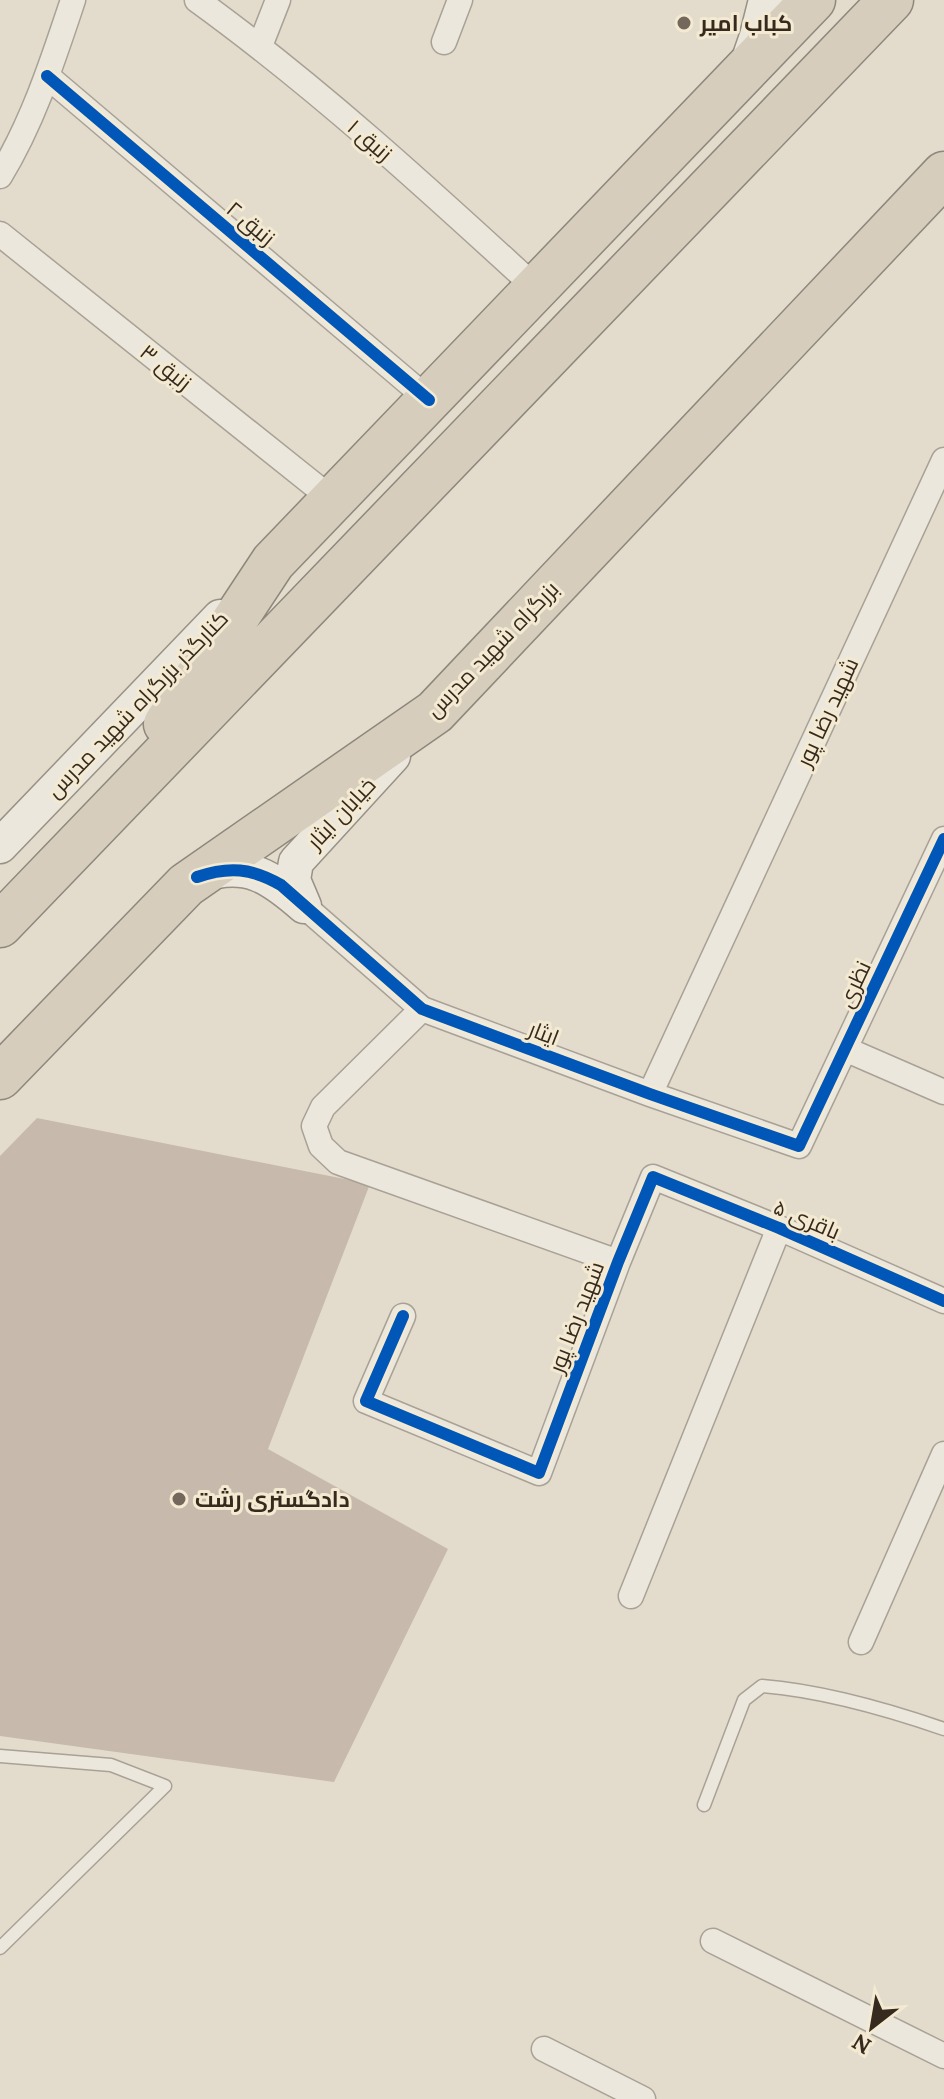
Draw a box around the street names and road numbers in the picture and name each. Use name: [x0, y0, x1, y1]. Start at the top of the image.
street label: زنبق ۱: [342, 113, 398, 167]
street label: زنبق ۲: [221, 195, 281, 251]
street label: زنبق ۳: [134, 338, 198, 396]
street label: بزرگراه شهید مدرس: [420, 575, 564, 723]
street label: کنارگذر بزرگراه شهید مدرس: [40, 604, 234, 804]
street label: شهید رضا پور: [789, 653, 865, 773]
street label: خیابان ایثار: [299, 771, 381, 856]
street label: نظری: [831, 956, 877, 1012]
street label: ایثار: [523, 1014, 563, 1052]
street label: باقری ۵: [769, 1192, 845, 1246]
street label: شهید رضا پور: [541, 1257, 611, 1379]

